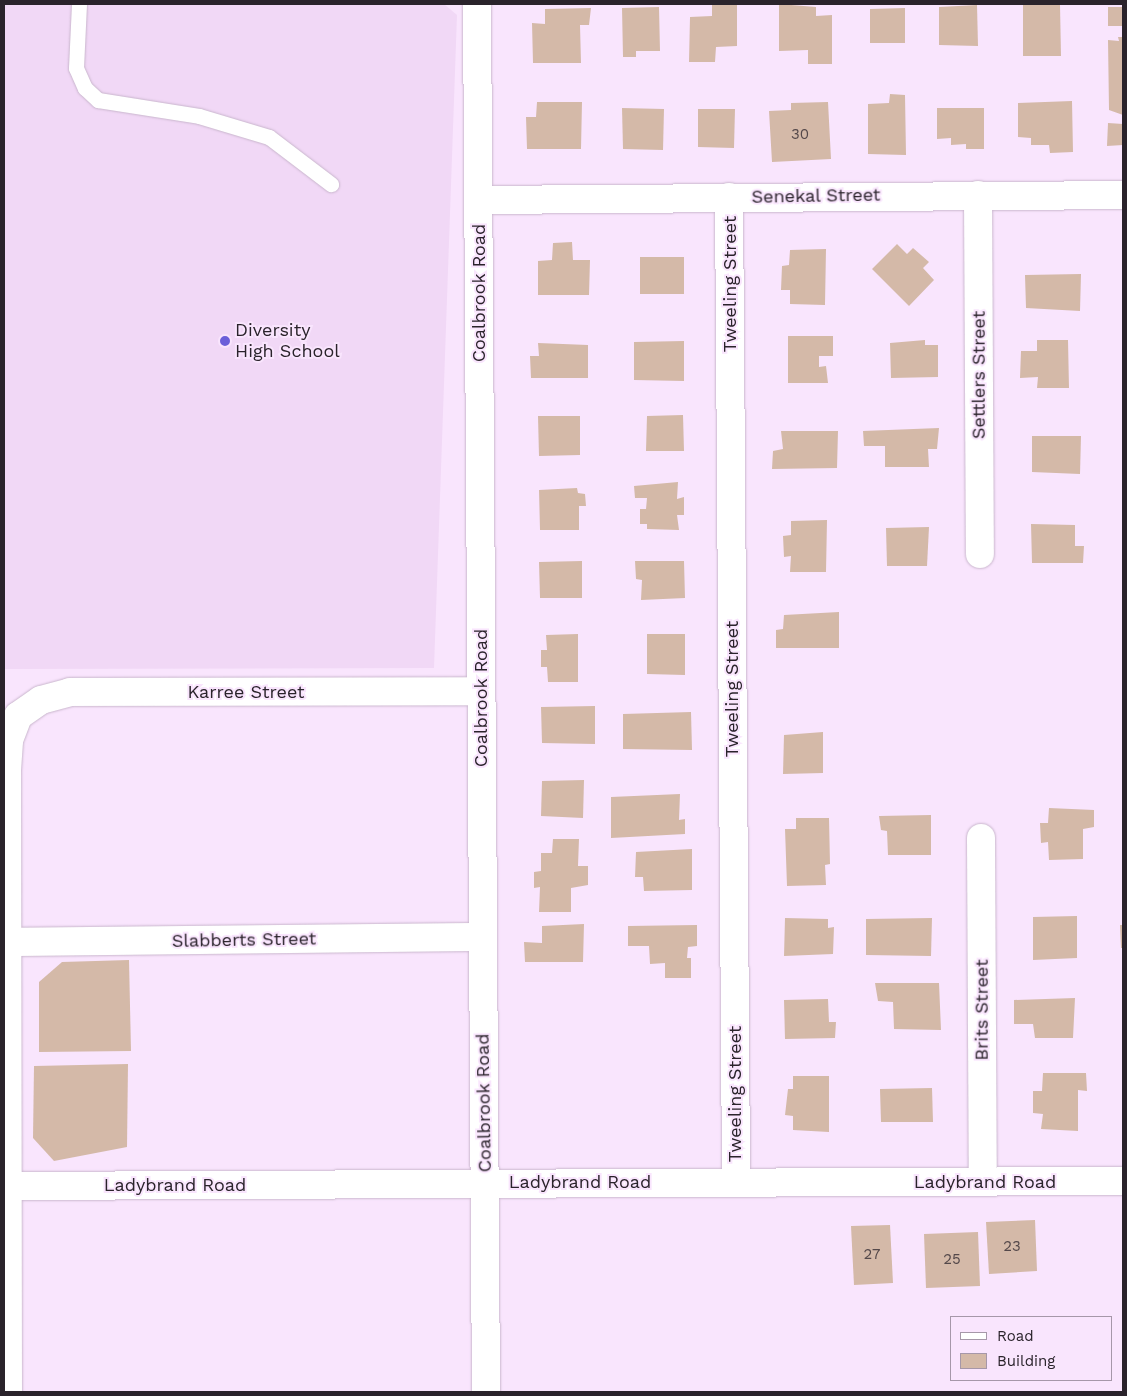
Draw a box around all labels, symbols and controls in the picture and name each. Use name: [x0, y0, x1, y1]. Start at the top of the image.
house number: 30: [791, 126, 809, 144]
street label: Senekal Street: [751, 184, 881, 208]
street label: Tweeling Street: [719, 216, 741, 352]
street label: Coalbrook Road: [468, 223, 490, 363]
street label: Settlers Street: [968, 311, 990, 439]
place label: Diversity High School: [235, 320, 340, 362]
marker: Diversity High School: [219, 335, 231, 347]
street label: Tweeling Street: [721, 621, 743, 757]
street label: Coalbrook Road: [470, 628, 492, 768]
street label: Karree Street: [187, 681, 305, 703]
street label: Slabberts Street: [172, 928, 316, 952]
street label: Brits Street: [971, 959, 993, 1061]
street label: Tweeling Street: [724, 1026, 746, 1162]
street label: Coalbrook Road: [472, 1033, 496, 1173]
street label: Ladybrand Road: [509, 1171, 651, 1193]
street label: Ladybrand Road: [914, 1171, 1056, 1193]
street label: Ladybrand Road: [104, 1174, 246, 1196]
house number: 23: [1003, 1238, 1021, 1256]
house number: 27: [864, 1246, 880, 1264]
house number: 25: [943, 1251, 961, 1269]
legend: [950, 1316, 1112, 1381]
text: Road: [997, 1327, 1034, 1345]
text: Building: [997, 1352, 1055, 1370]

